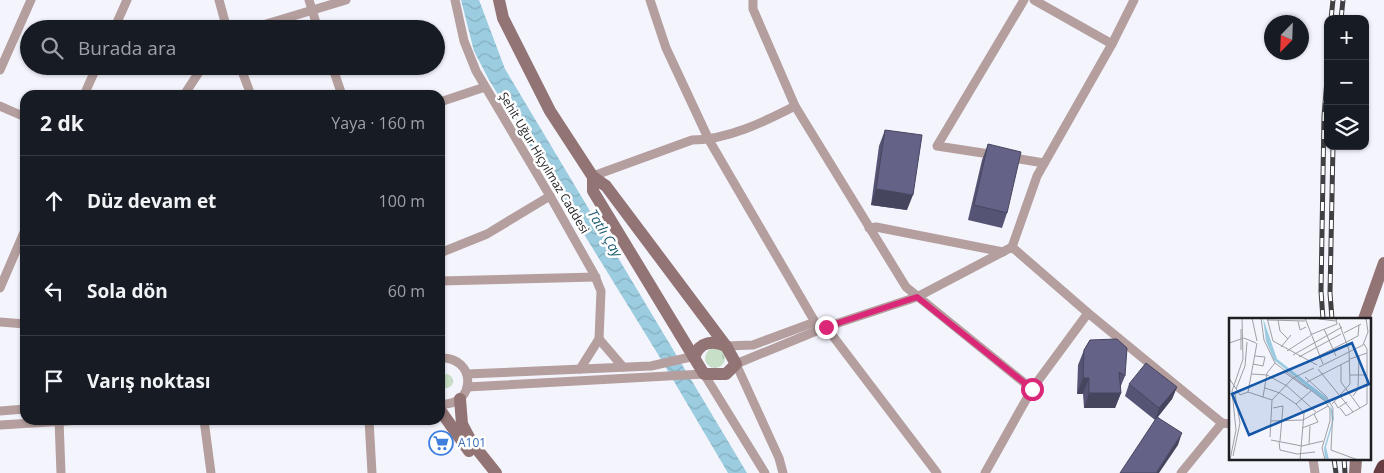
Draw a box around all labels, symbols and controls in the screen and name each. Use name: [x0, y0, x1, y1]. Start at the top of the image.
north arrow: [1264, 15, 1309, 60]
map controls: [1324, 15, 1369, 150]
button: +: [1324, 15, 1369, 60]
search box: [20, 20, 445, 75]
icon: search: [38, 34, 66, 62]
text: Burada ara: [78, 35, 176, 61]
button: −: [1324, 60, 1369, 105]
street label: Şehit Uğur Hiçyılmaz Caddesi: [495, 89, 594, 237]
button: layers: [1324, 105, 1369, 150]
text: 2 dk: [40, 109, 84, 137]
text: Yaya · 160 m: [331, 112, 425, 134]
icon: ahead: [40, 187, 68, 215]
text: Düz devam et: [87, 188, 216, 214]
text: 100 m: [379, 190, 425, 212]
water label: Tatlı Çay: [584, 205, 628, 262]
icon: left: [40, 277, 68, 305]
text: Sola dön: [87, 278, 168, 304]
text: 60 m: [388, 280, 425, 302]
route end: [815, 316, 838, 339]
inset map: [1229, 318, 1372, 460]
icon: arrive: [40, 367, 68, 395]
text: Varış noktası: [87, 368, 211, 394]
route start: [1021, 378, 1044, 401]
supermarket icon: A101: [428, 430, 454, 456]
place label: A101: [458, 434, 486, 451]

